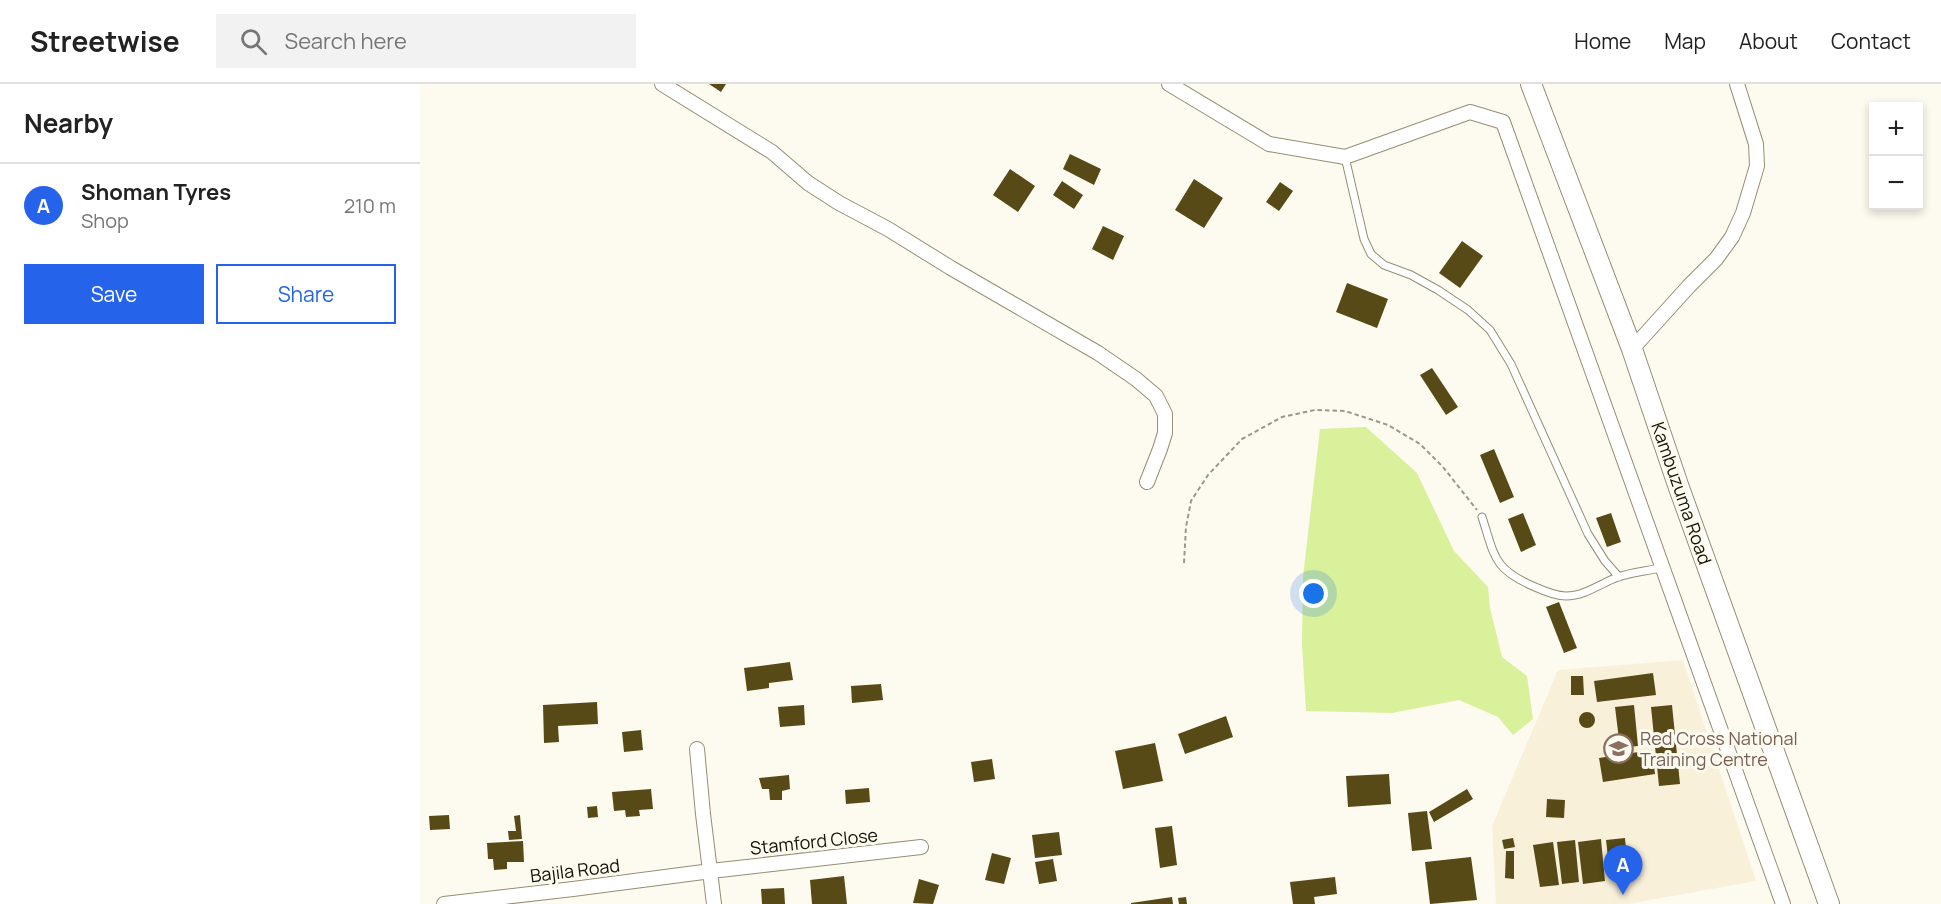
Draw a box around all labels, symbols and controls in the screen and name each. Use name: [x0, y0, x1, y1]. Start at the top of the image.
search box: [216, 14, 636, 68]
text: Streetwise: [30, 22, 180, 60]
icon: search: [237, 25, 270, 58]
text: Search here: [285, 26, 407, 56]
text: Home: [1574, 27, 1631, 55]
text: Map: [1664, 27, 1706, 55]
text: About: [1739, 27, 1798, 55]
text: Contact: [1831, 27, 1911, 55]
map controls: [1869, 102, 1923, 210]
button: +: [1869, 102, 1923, 156]
text: Nearby: [24, 105, 113, 141]
button: −: [1869, 156, 1923, 210]
text: Shoman Tyres: [81, 177, 231, 207]
text: A: [37, 192, 50, 219]
text: 210 m: [344, 192, 396, 219]
text: Shop: [81, 207, 129, 234]
button: Save: [24, 264, 204, 324]
button: Share: [216, 264, 396, 324]
street label: Kambuzuma Road: [1646, 419, 1718, 567]
your location: [1299, 579, 1328, 608]
place label: Red Cross National Training Centre: [1640, 726, 1798, 771]
school or university icon: Red Cross National Training Centre: [1603, 732, 1635, 764]
street label: Stamford Close: [749, 822, 879, 860]
pin: A: [1604, 846, 1642, 895]
street label: Bajila Road: [529, 853, 621, 887]

